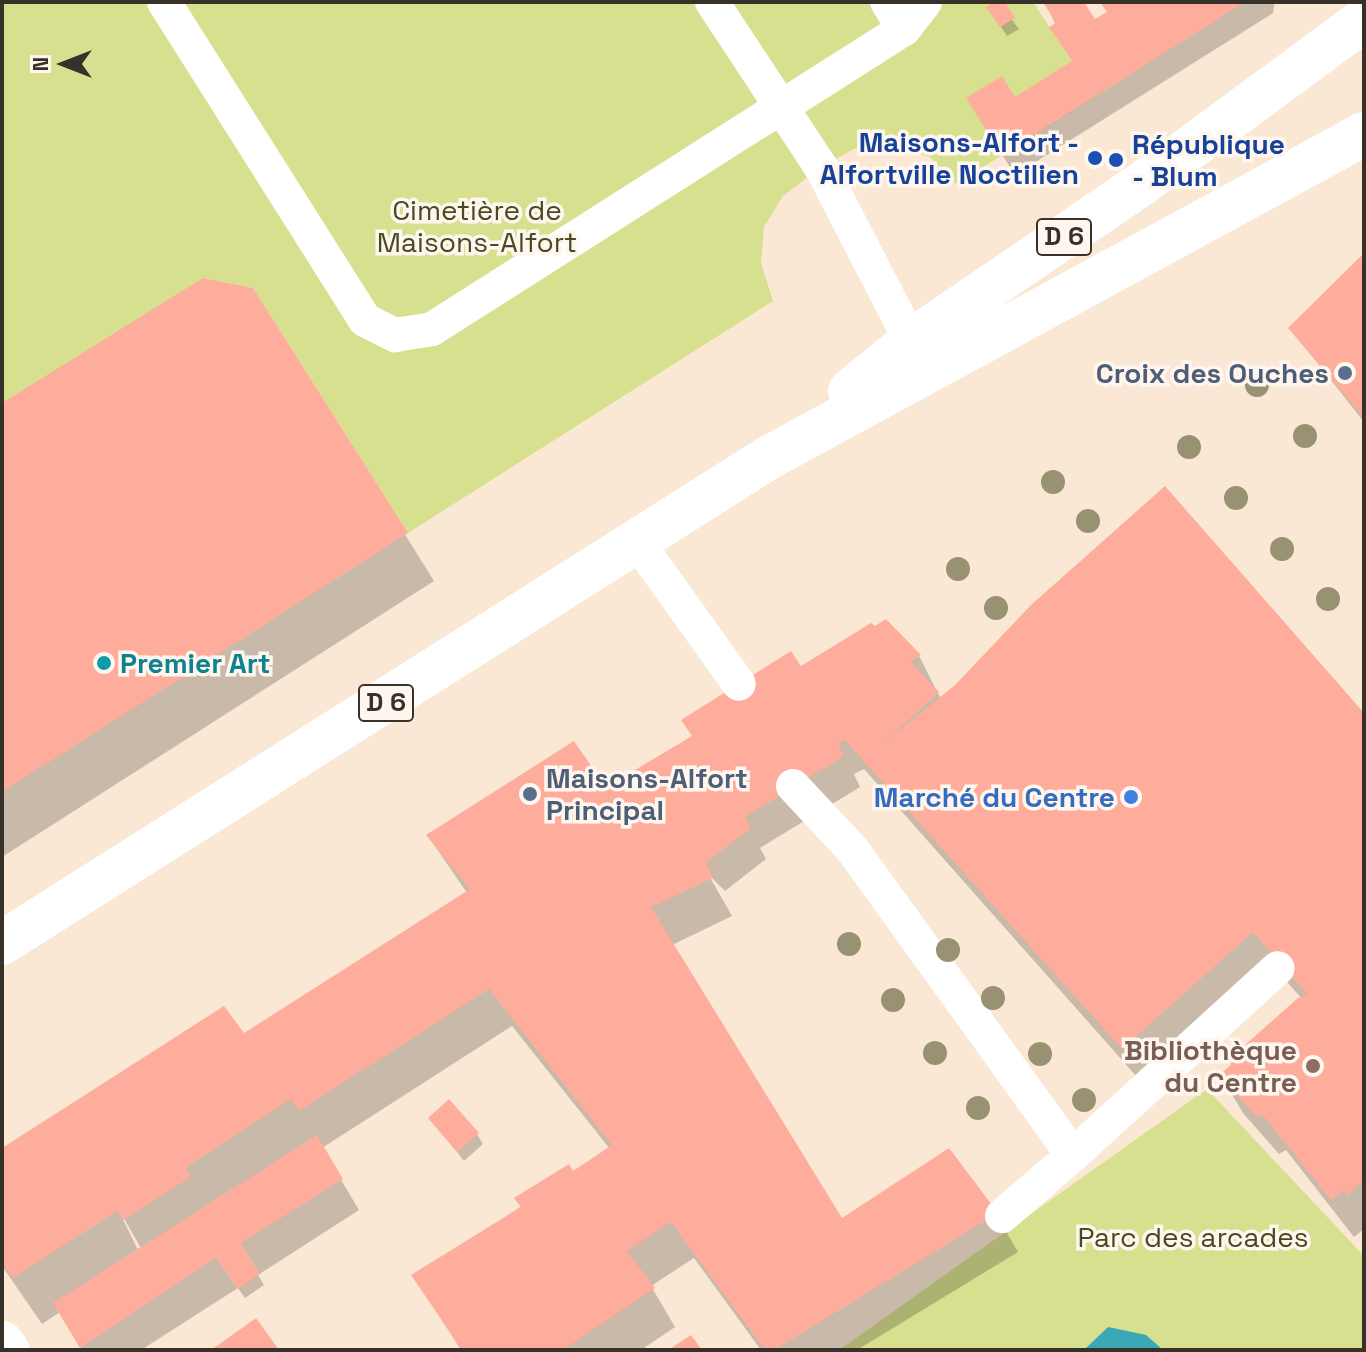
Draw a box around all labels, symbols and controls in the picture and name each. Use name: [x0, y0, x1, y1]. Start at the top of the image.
north arrow: [24, 24, 104, 104]
text: N: [26, 57, 54, 71]
place label: Maisons-Alfort - Alfortville Noctilien: [820, 125, 1079, 191]
place label: République - Blum: [1132, 127, 1285, 193]
marker: Maisons-Alfort - Alfortville Noctilien: [1086, 149, 1104, 167]
marker: République - Blum: [1107, 151, 1125, 169]
park label: Cimetière de Maisons-Alfort: [377, 193, 577, 259]
road number: D 6: [1036, 215, 1092, 259]
place label: Croix des Ouches: [1096, 356, 1329, 390]
marker: Croix des Ouches: [1336, 364, 1354, 382]
place label: Premier Art: [120, 646, 271, 680]
marker: Premier Art: [95, 654, 113, 672]
road number: D 6: [358, 681, 414, 725]
place label: Maisons-Alfort Principal: [546, 761, 748, 827]
place label: Marché du Centre: [874, 780, 1115, 814]
marker: Maisons-Alfort Principal: [521, 785, 539, 803]
marker: Marché du Centre: [1122, 788, 1140, 806]
place label: Bibliothèque du Centre: [1124, 1033, 1297, 1099]
marker: Bibliothèque du Centre: [1304, 1057, 1322, 1075]
park label: Parc des arcades: [1077, 1220, 1309, 1254]

